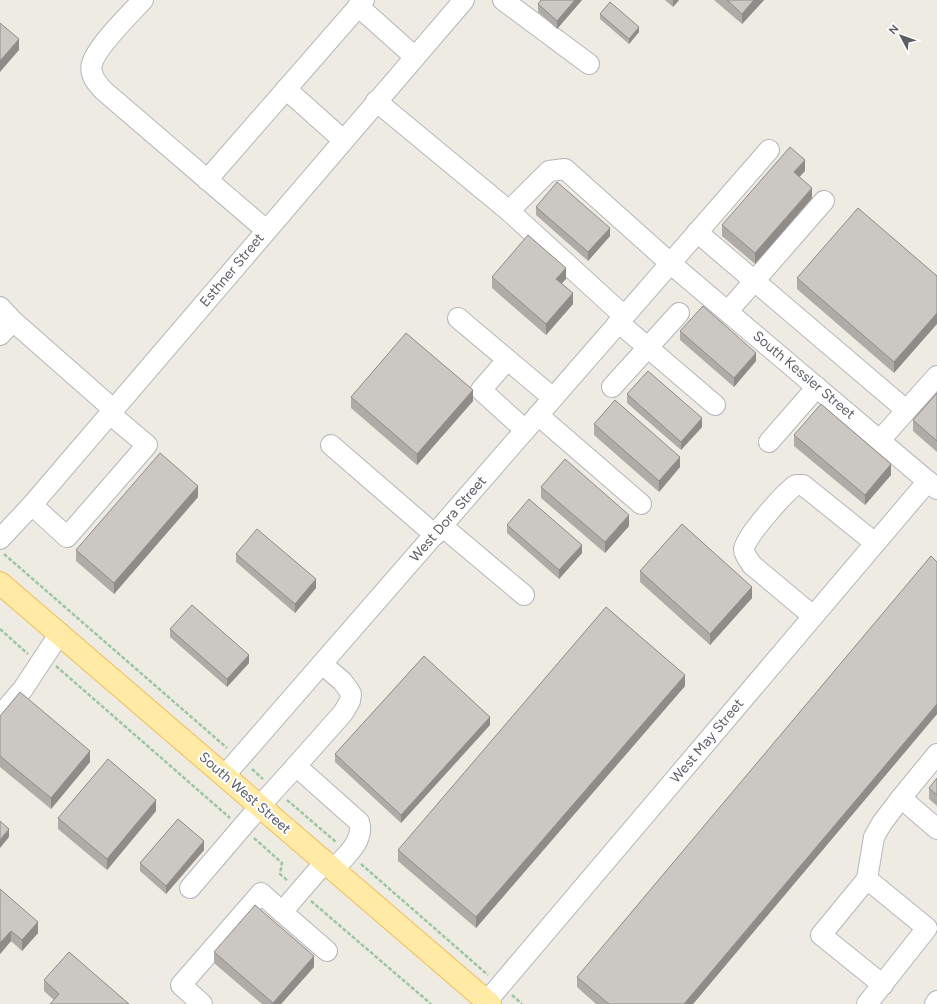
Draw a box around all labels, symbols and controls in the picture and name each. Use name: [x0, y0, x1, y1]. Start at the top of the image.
north arrow: [881, 16, 921, 56]
text: N: [886, 22, 902, 37]
street label: Esthner Street: [196, 230, 268, 310]
street label: South Kessler Street: [749, 327, 859, 423]
street label: West Dora Street: [406, 473, 490, 565]
street label: West May Street: [667, 695, 747, 787]
street label: South West Street: [196, 749, 294, 837]

